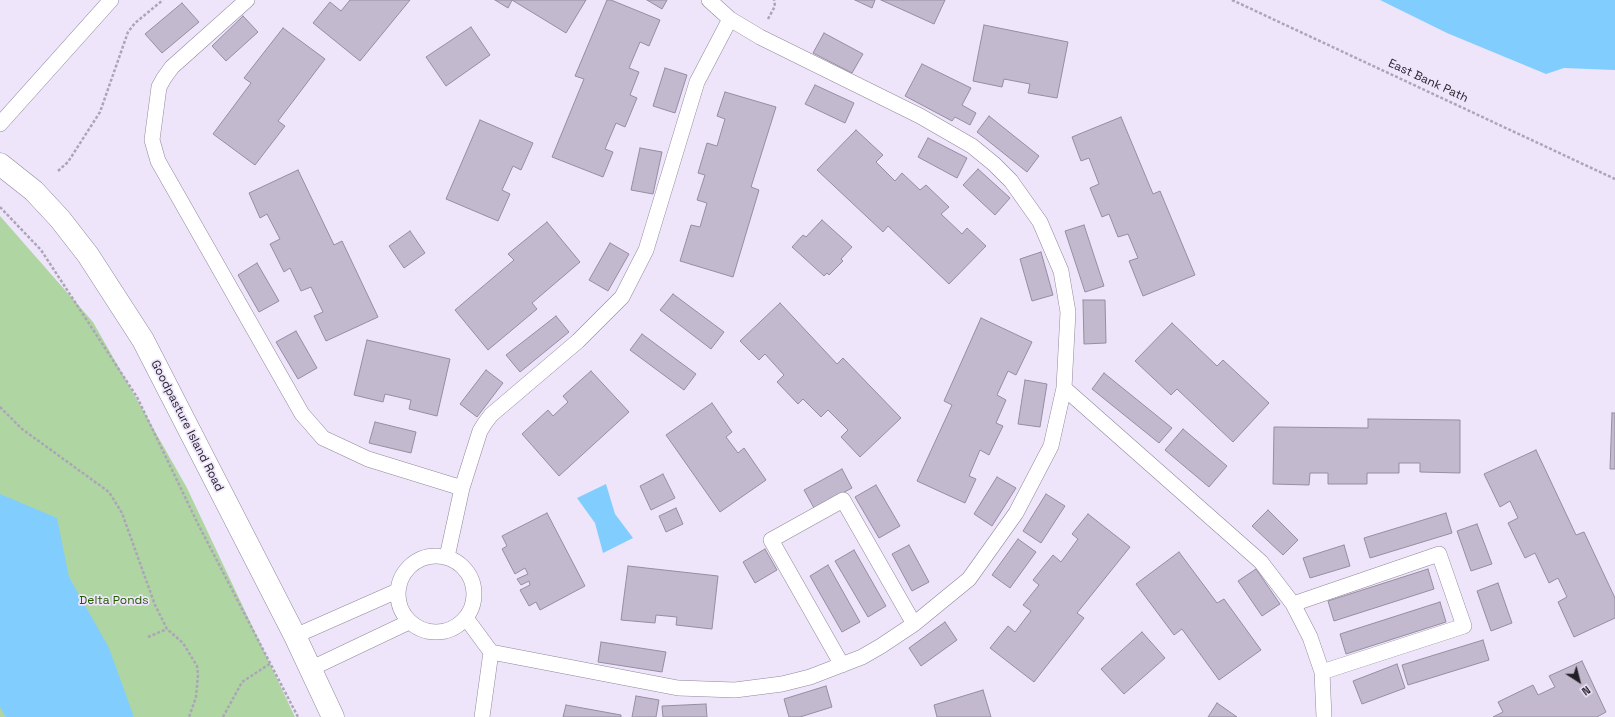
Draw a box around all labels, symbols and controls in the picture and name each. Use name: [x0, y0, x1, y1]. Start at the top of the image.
street label: East Bank Path: [1386, 56, 1470, 106]
street label: Goodpasture Island Road: [148, 358, 226, 494]
park label: Delta Ponds: [79, 594, 149, 608]
north arrow: [1559, 661, 1599, 701]
text: N: [1579, 683, 1593, 699]

